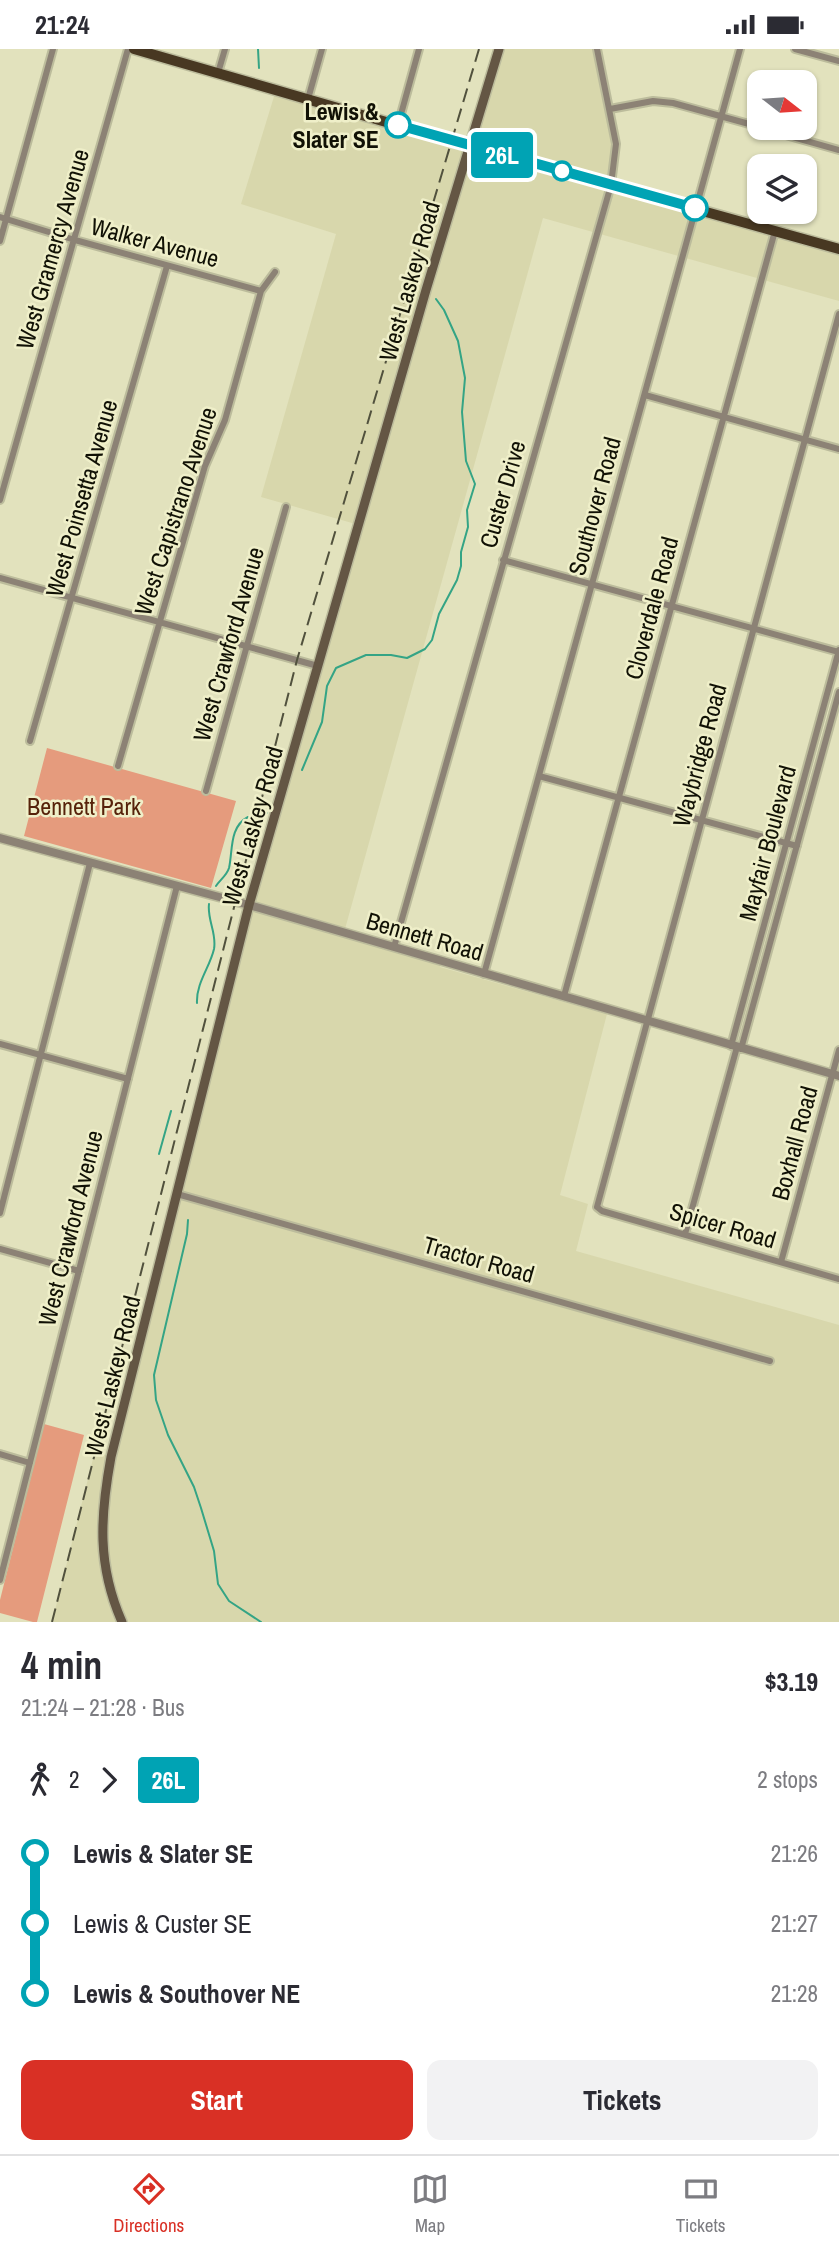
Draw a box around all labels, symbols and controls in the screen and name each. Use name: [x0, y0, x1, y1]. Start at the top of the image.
text: 21:24: [35, 7, 90, 42]
north arrow: [747, 70, 817, 140]
map controls: [747, 70, 817, 224]
place label: Lewis & Slater SE: [293, 95, 379, 155]
marker: Lewis & Slater SE: [385, 112, 411, 138]
line badge: 26L: [462, 132, 542, 178]
text: 26L: [485, 139, 519, 171]
street label: West Gramercy Avenue: [8, 145, 96, 353]
button: layers: [747, 154, 817, 224]
unlabelled marker: [552, 161, 572, 181]
unlabelled marker: [682, 195, 708, 221]
street label: West Laskey Road: [371, 197, 447, 365]
street label: Walker Avenue: [87, 210, 223, 274]
street label: West Poinsetta Avenue: [38, 396, 124, 600]
street label: West Capistrano Avenue: [126, 403, 224, 619]
street label: Southover Road: [560, 433, 628, 579]
street label: Custer Drive: [471, 437, 533, 551]
street label: Cloverdale Road: [617, 533, 685, 683]
street label: West Crawford Avenue: [185, 543, 271, 745]
street label: Waybridge Road: [665, 680, 733, 830]
street label: West Laskey Road: [214, 742, 290, 910]
street label: Mayfair Boulevard: [731, 762, 803, 924]
park label: Bennett Park: [27, 790, 141, 822]
street label: Bennett Road: [363, 904, 487, 968]
street label: Boxhall Road: [763, 1082, 825, 1204]
street label: West Crawford Avenue: [30, 1127, 110, 1329]
street label: Spicer Road: [666, 1195, 780, 1255]
street label: Tractor Road: [420, 1228, 538, 1290]
street label: West Laskey Road: [77, 1292, 147, 1460]
text: 4 min: [21, 1640, 102, 1691]
text: $3.19: [765, 1664, 818, 1699]
text: 21:24 – 21:28 · Bus: [21, 1692, 185, 1723]
icon: walk: [21, 1761, 59, 1799]
icon: forward: [90, 1761, 128, 1799]
text: 2: [69, 1764, 80, 1795]
text: 26L: [152, 1764, 185, 1796]
text: 2 stops: [757, 1764, 818, 1795]
text: Lewis & Slater SE: [73, 1836, 253, 1871]
text: 21:26: [771, 1838, 818, 1869]
text: Lewis & Custer SE: [73, 1906, 252, 1941]
text: 21:27: [771, 1908, 818, 1939]
text: Lewis & Southover NE: [73, 1976, 300, 2011]
text: 21:28: [771, 1978, 818, 2009]
button: Start: [21, 2060, 413, 2140]
button: Tickets: [427, 2060, 818, 2140]
tab: Directions: [113, 2170, 184, 2238]
tab: Map: [411, 2170, 449, 2238]
tab: Tickets: [676, 2170, 726, 2238]

